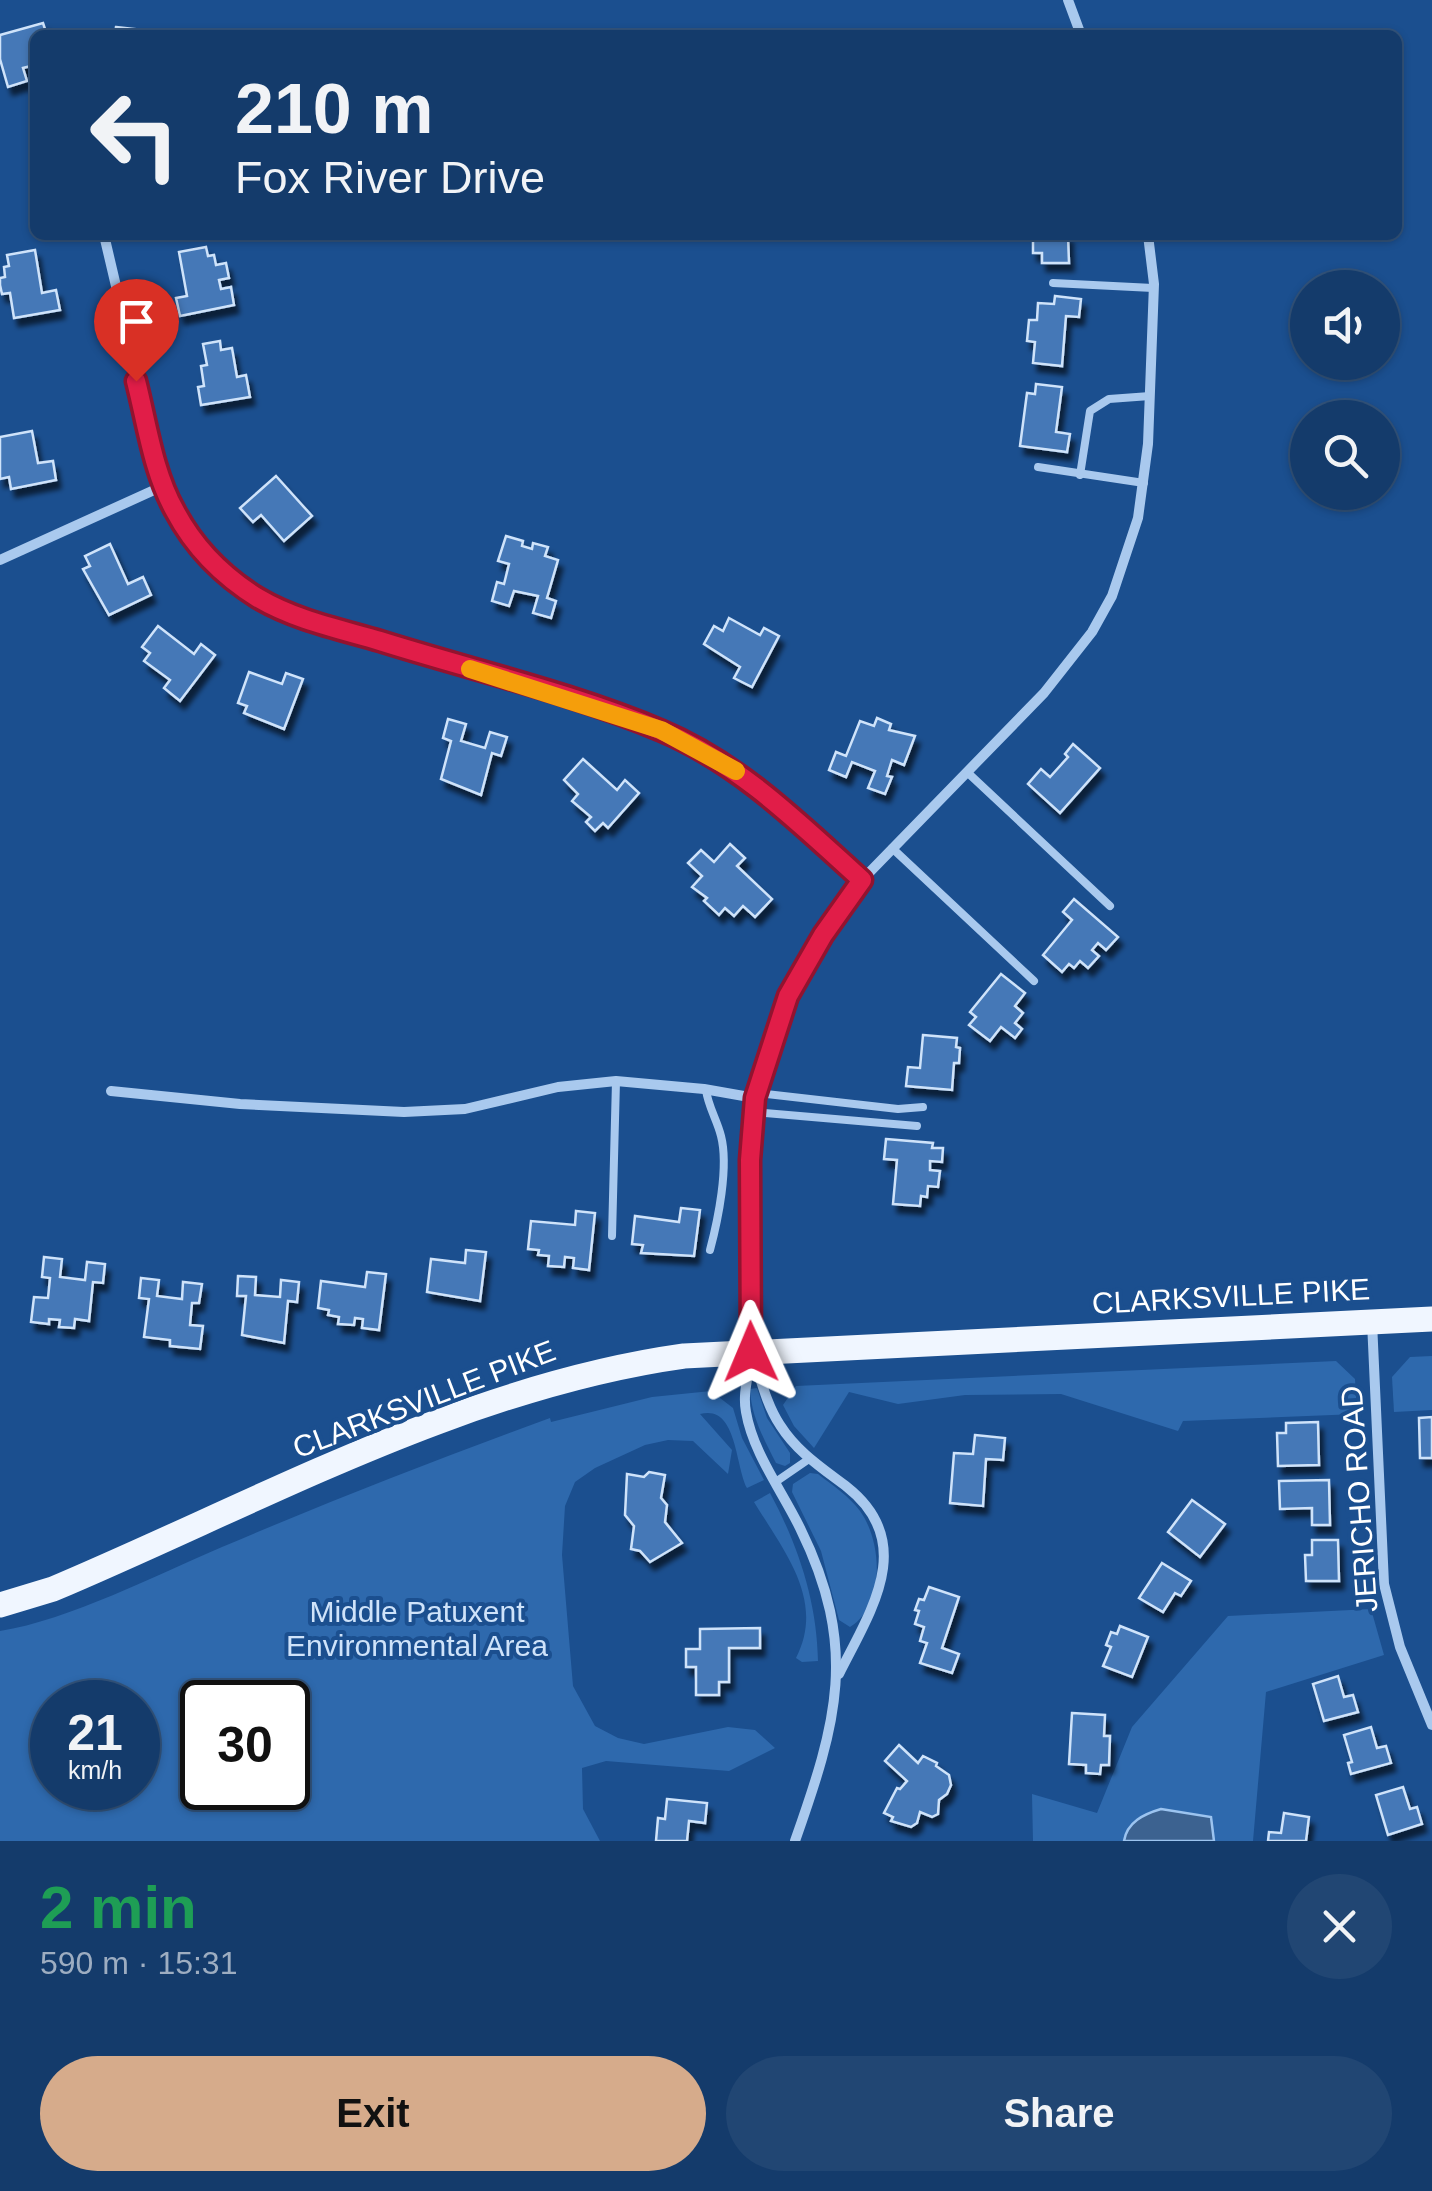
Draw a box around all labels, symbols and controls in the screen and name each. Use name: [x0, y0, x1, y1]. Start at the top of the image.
icon: left: [70, 70, 200, 200]
text: 210 m: [235, 70, 433, 148]
text: Fox River Drive: [235, 152, 545, 203]
map controls: [1290, 270, 1400, 510]
button: sound: [1290, 270, 1400, 380]
pin: [94, 279, 179, 382]
icon: arrive: [109, 294, 164, 349]
button: search: [1290, 400, 1400, 510]
street label: CLARKSVILLE PIKE: [1091, 1272, 1371, 1320]
position arrow: [699, 1300, 803, 1404]
street label: CLARKSVILLE PIKE: [288, 1334, 560, 1464]
street label: JERICHO ROAD: [1335, 1385, 1383, 1613]
park label: Middle Patuxent Environmental Area: [286, 1595, 548, 1662]
speed limit sign: 30: [180, 1680, 310, 1810]
text: 21: [67, 1705, 123, 1761]
text: km/h: [68, 1756, 122, 1784]
text: 2 min: [40, 1874, 197, 1941]
button: close: [1287, 1874, 1392, 1979]
text: 590 m · 15:31: [40, 1945, 237, 1981]
button: Exit: [40, 2056, 706, 2171]
button: Share: [726, 2056, 1392, 2171]

